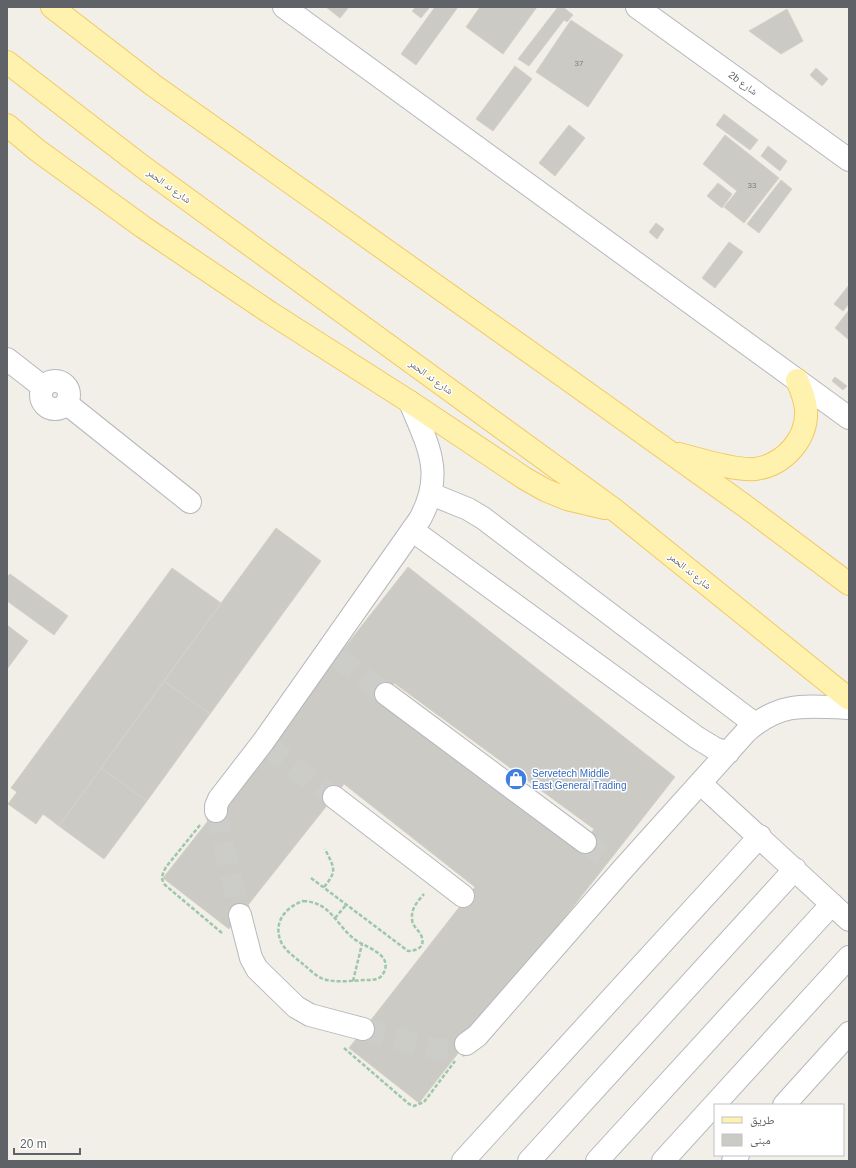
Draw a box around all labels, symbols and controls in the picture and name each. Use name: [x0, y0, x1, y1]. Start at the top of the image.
house number: 37: [575, 59, 584, 68]
street label: 2b شارع: [726, 69, 760, 98]
street label: شارع ند الحمر: [144, 166, 193, 207]
house number: 33: [748, 181, 757, 190]
street label: شارع ند الحمر: [406, 357, 455, 398]
street label: شارع ند الحمر: [665, 550, 714, 592]
shop icon: Servetech Middle East General Trading: [503, 766, 529, 792]
place label: Servetech Middle East General Trading: [532, 768, 627, 791]
legend: [714, 1104, 844, 1156]
text: طريق: [750, 1113, 775, 1127]
scale bar: [14, 1130, 80, 1156]
text: مبنى: [750, 1133, 771, 1147]
text: 20 m: [20, 1137, 47, 1151]

